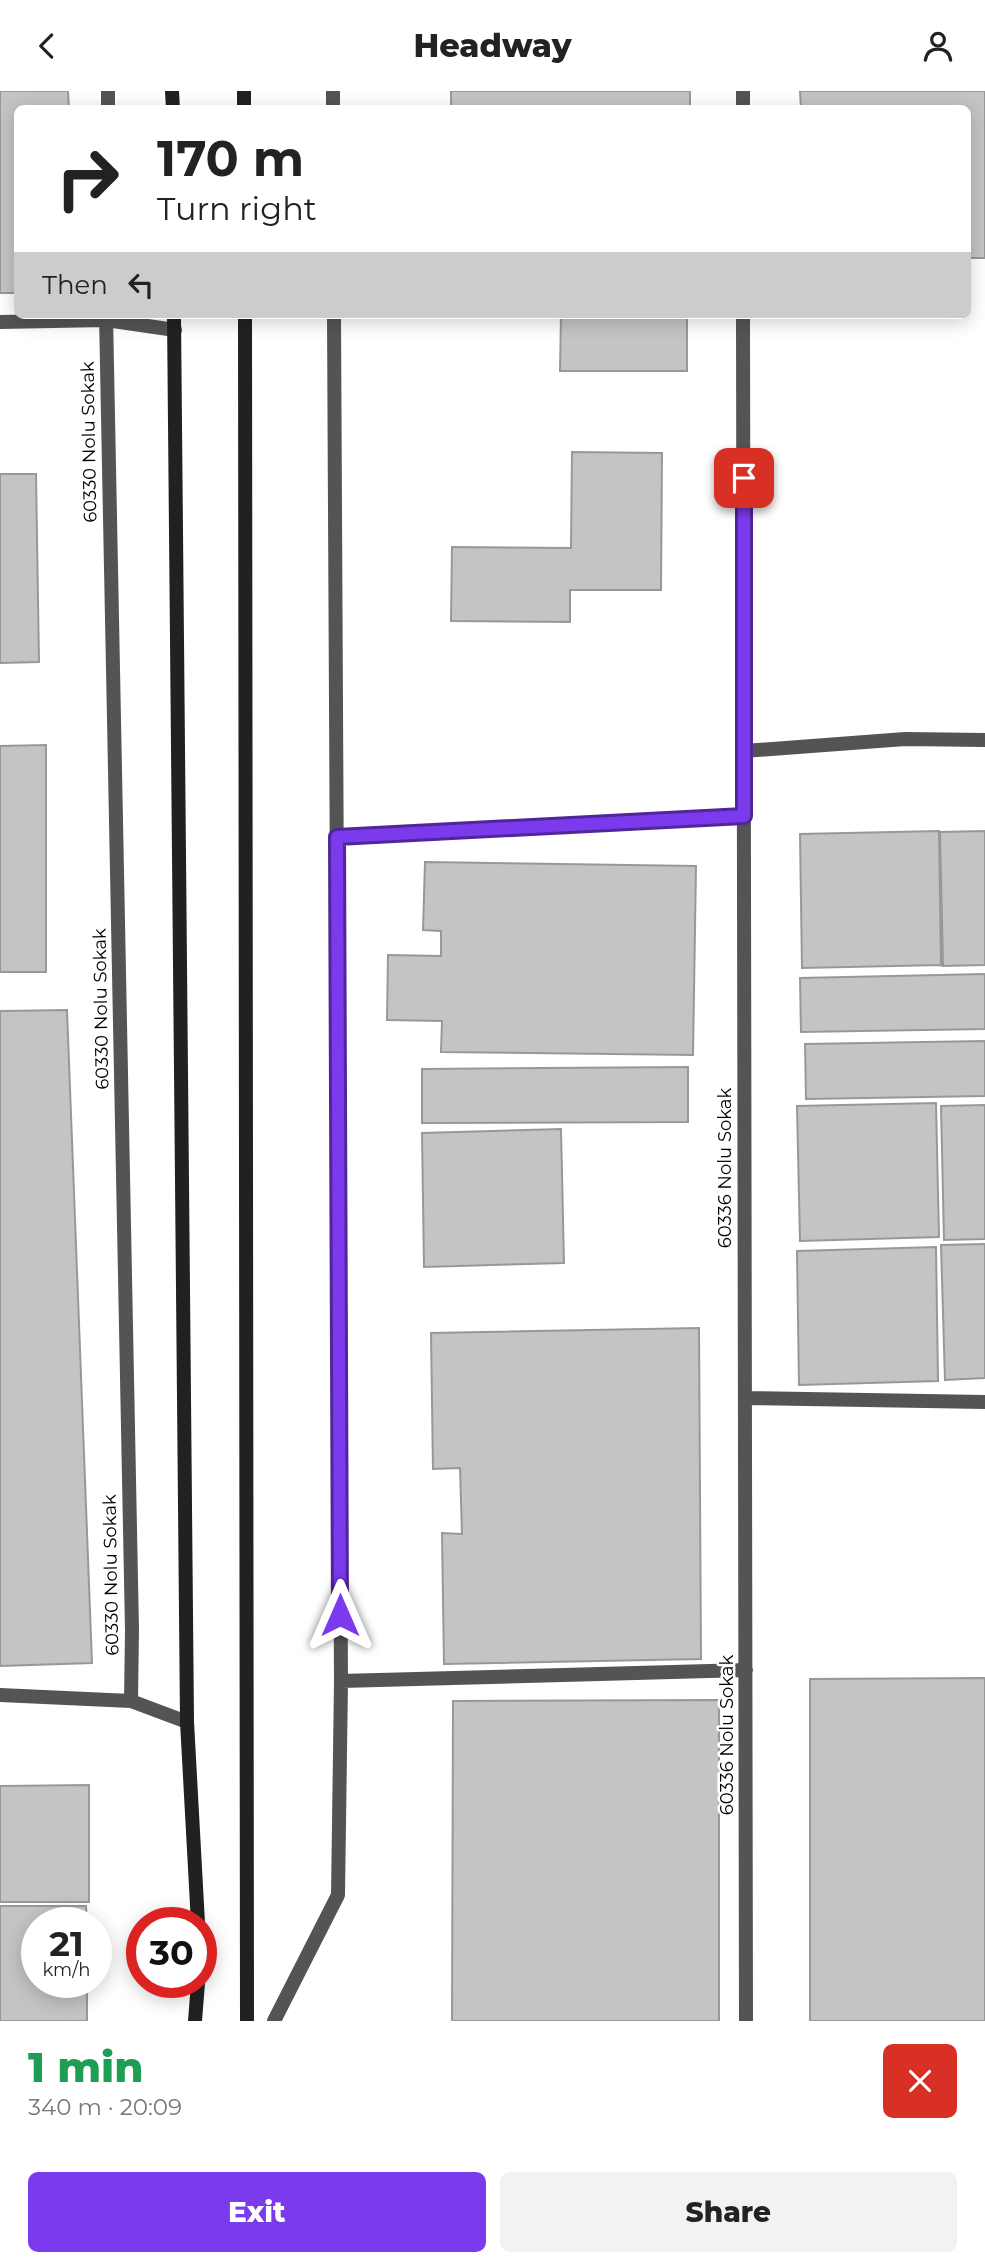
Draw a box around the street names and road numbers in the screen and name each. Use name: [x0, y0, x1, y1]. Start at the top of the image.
street label: 60330 Nolu Sokak: [77, 361, 101, 523]
street label: 60330 Nolu Sokak: [89, 928, 113, 1090]
street label: 60336 Nolu Sokak: [714, 1088, 736, 1248]
street label: 60330 Nolu Sokak: [99, 1494, 123, 1656]
street label: 60336 Nolu Sokak: [716, 1655, 738, 1815]

